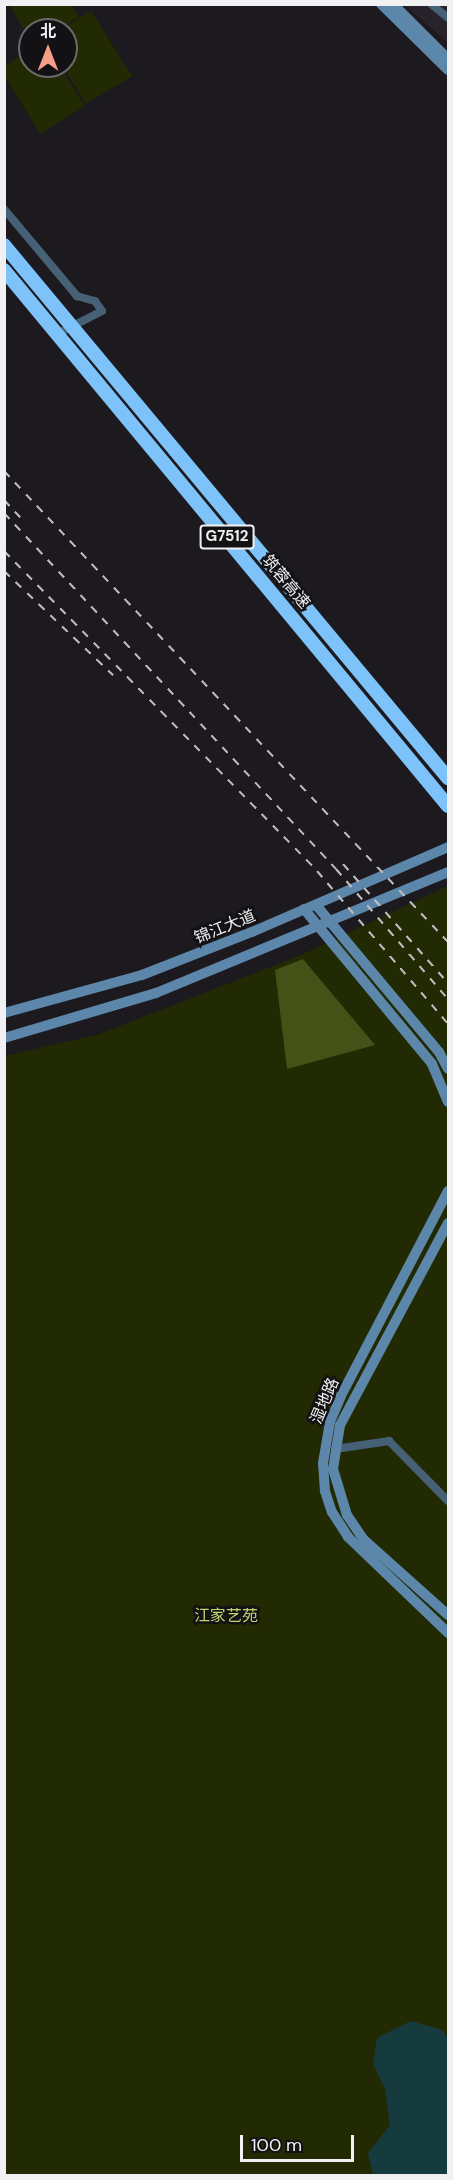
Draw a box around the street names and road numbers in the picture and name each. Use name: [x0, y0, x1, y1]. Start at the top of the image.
road number: G7512: [198, 525, 256, 549]
street label: 筑蓉高速: [258, 551, 314, 613]
street label: 锦江大道: [192, 906, 258, 948]
street label: 湿地路: [307, 1375, 343, 1427]

